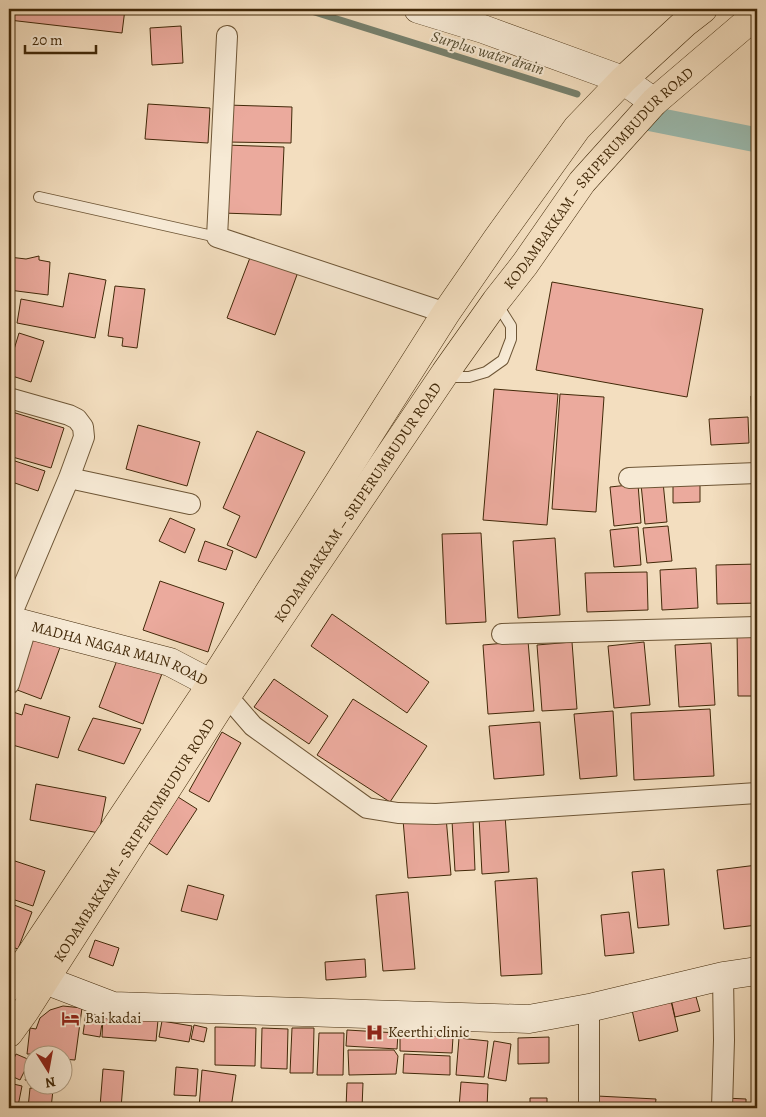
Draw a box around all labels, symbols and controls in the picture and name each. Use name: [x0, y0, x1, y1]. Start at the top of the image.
scale bar: [25, 22, 96, 54]
water label: Surplus water drain: [429, 25, 547, 81]
text: 20 m: [32, 30, 63, 50]
street label: KODAMBAKKAM – SRIPERUMBUDUR ROAD: [499, 62, 698, 293]
street label: KODAMBAKKAM – SRIPERUMBUDUR ROAD: [269, 378, 446, 626]
street label: MADHA NAGAR MAIN ROAD: [30, 616, 212, 690]
street label: KODAMBAKKAM – SRIPERUMBUDUR ROAD: [49, 714, 220, 966]
hotel icon: Bai kadai: [61, 1008, 81, 1028]
place label: Bai kadai: [85, 1008, 142, 1028]
hospital icon: Keerthi clinic: [364, 1022, 384, 1042]
place label: Keerthi clinic: [388, 1022, 469, 1042]
north arrow: [22, 1044, 72, 1094]
text: N: [44, 1072, 57, 1093]

